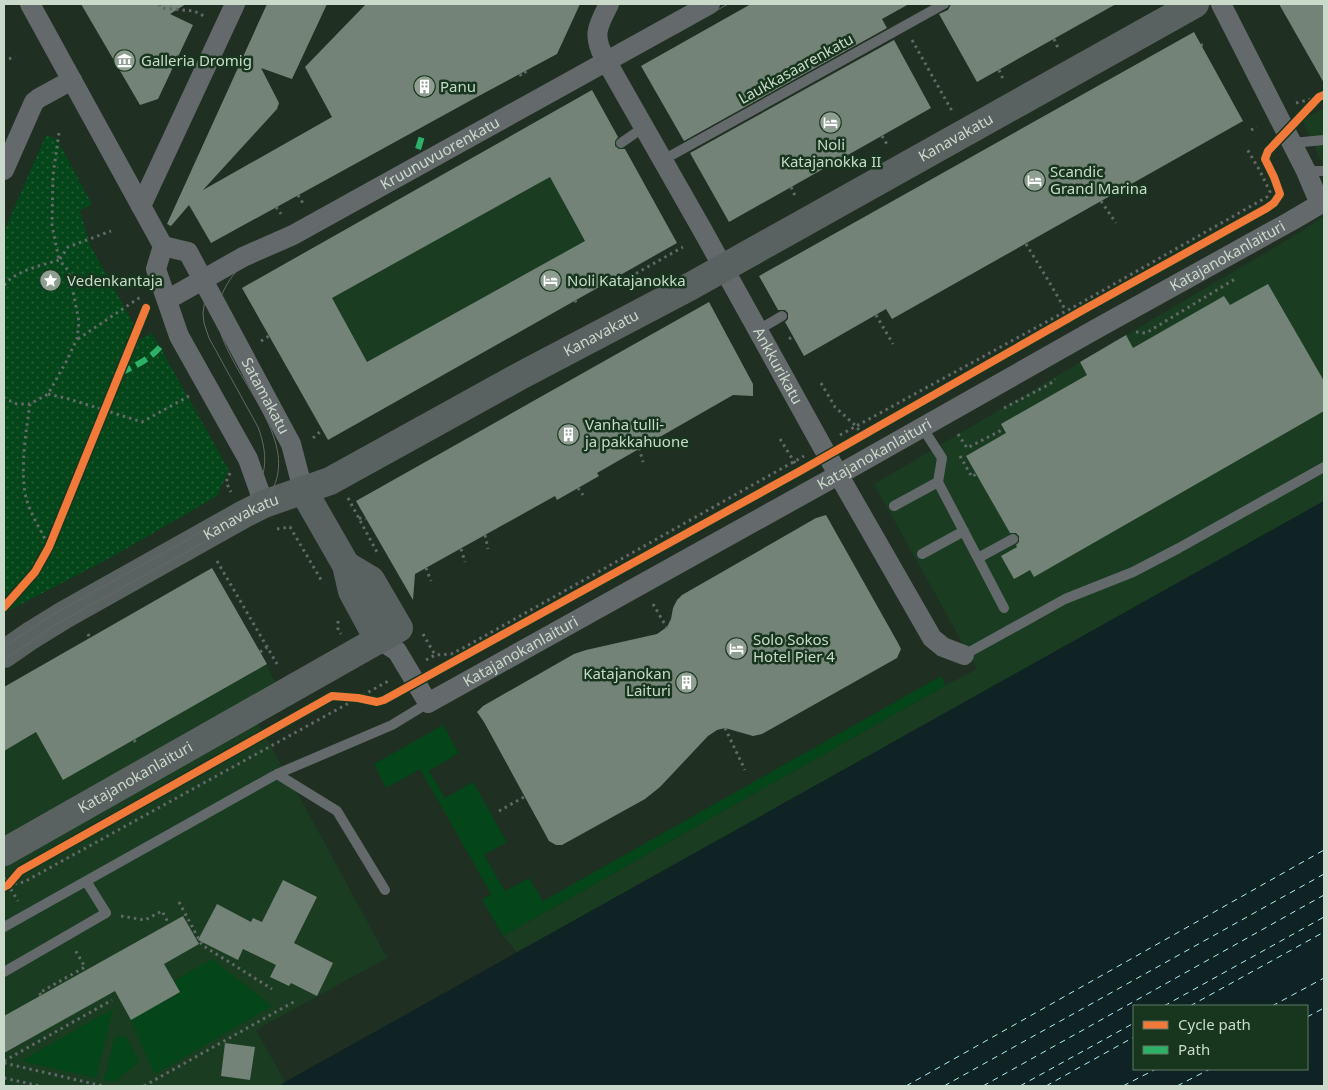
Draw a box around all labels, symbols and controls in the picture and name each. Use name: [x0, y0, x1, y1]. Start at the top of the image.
street label: Laukkasaarenkatu: [734, 28, 857, 108]
museum icon: Galleria Dromig: [113, 49, 137, 73]
place label: Galleria Dromig: [141, 50, 252, 70]
building icon: Panu: [412, 75, 436, 99]
place label: Panu: [440, 76, 476, 96]
street label: Kanavakatu: [914, 108, 996, 166]
hotel icon: Noli Katajanokka II: [819, 110, 843, 134]
street label: Kruunuvuorenkatu: [376, 112, 503, 194]
place label: Noli Katajanokka II: [781, 134, 881, 171]
place label: Scandic Grand Marina: [1050, 161, 1147, 198]
hotel icon: Scandic Grand Marina: [1022, 169, 1046, 193]
street label: Katajanokanlaituri: [1166, 215, 1288, 295]
place icon: Vedenkantaja: [39, 269, 63, 293]
hotel icon: Noli Katajanokka: [539, 269, 563, 293]
place label: Vedenkantaja: [67, 270, 163, 290]
place label: Noli Katajanokka: [567, 270, 686, 290]
street label: Kanavakatu: [559, 304, 642, 361]
street label: Ankkurikatu: [749, 323, 808, 408]
street label: Satamakatu: [237, 354, 295, 437]
street label: Katajanokanlaituri: [813, 413, 935, 494]
place label: Vanha tulli- ja pakkahuone: [584, 414, 689, 451]
building icon: Vanha tulli- ja pakkahuone: [557, 422, 581, 446]
street label: Kanavakatu: [199, 489, 281, 544]
street label: Katajanokanlaituri: [459, 611, 581, 691]
place label: Solo Sokos Hotel Pier 4: [753, 629, 835, 666]
hotel icon: Solo Sokos Hotel Pier 4: [725, 637, 749, 661]
place label: Katajanokan Laituri: [583, 663, 671, 700]
building icon: Katajanokan Laituri: [675, 671, 699, 695]
street label: Katajanokanlaituri: [74, 736, 196, 817]
legend: [1133, 1005, 1308, 1070]
text: Cycle path: [1178, 1014, 1251, 1034]
text: Path: [1178, 1039, 1210, 1059]

